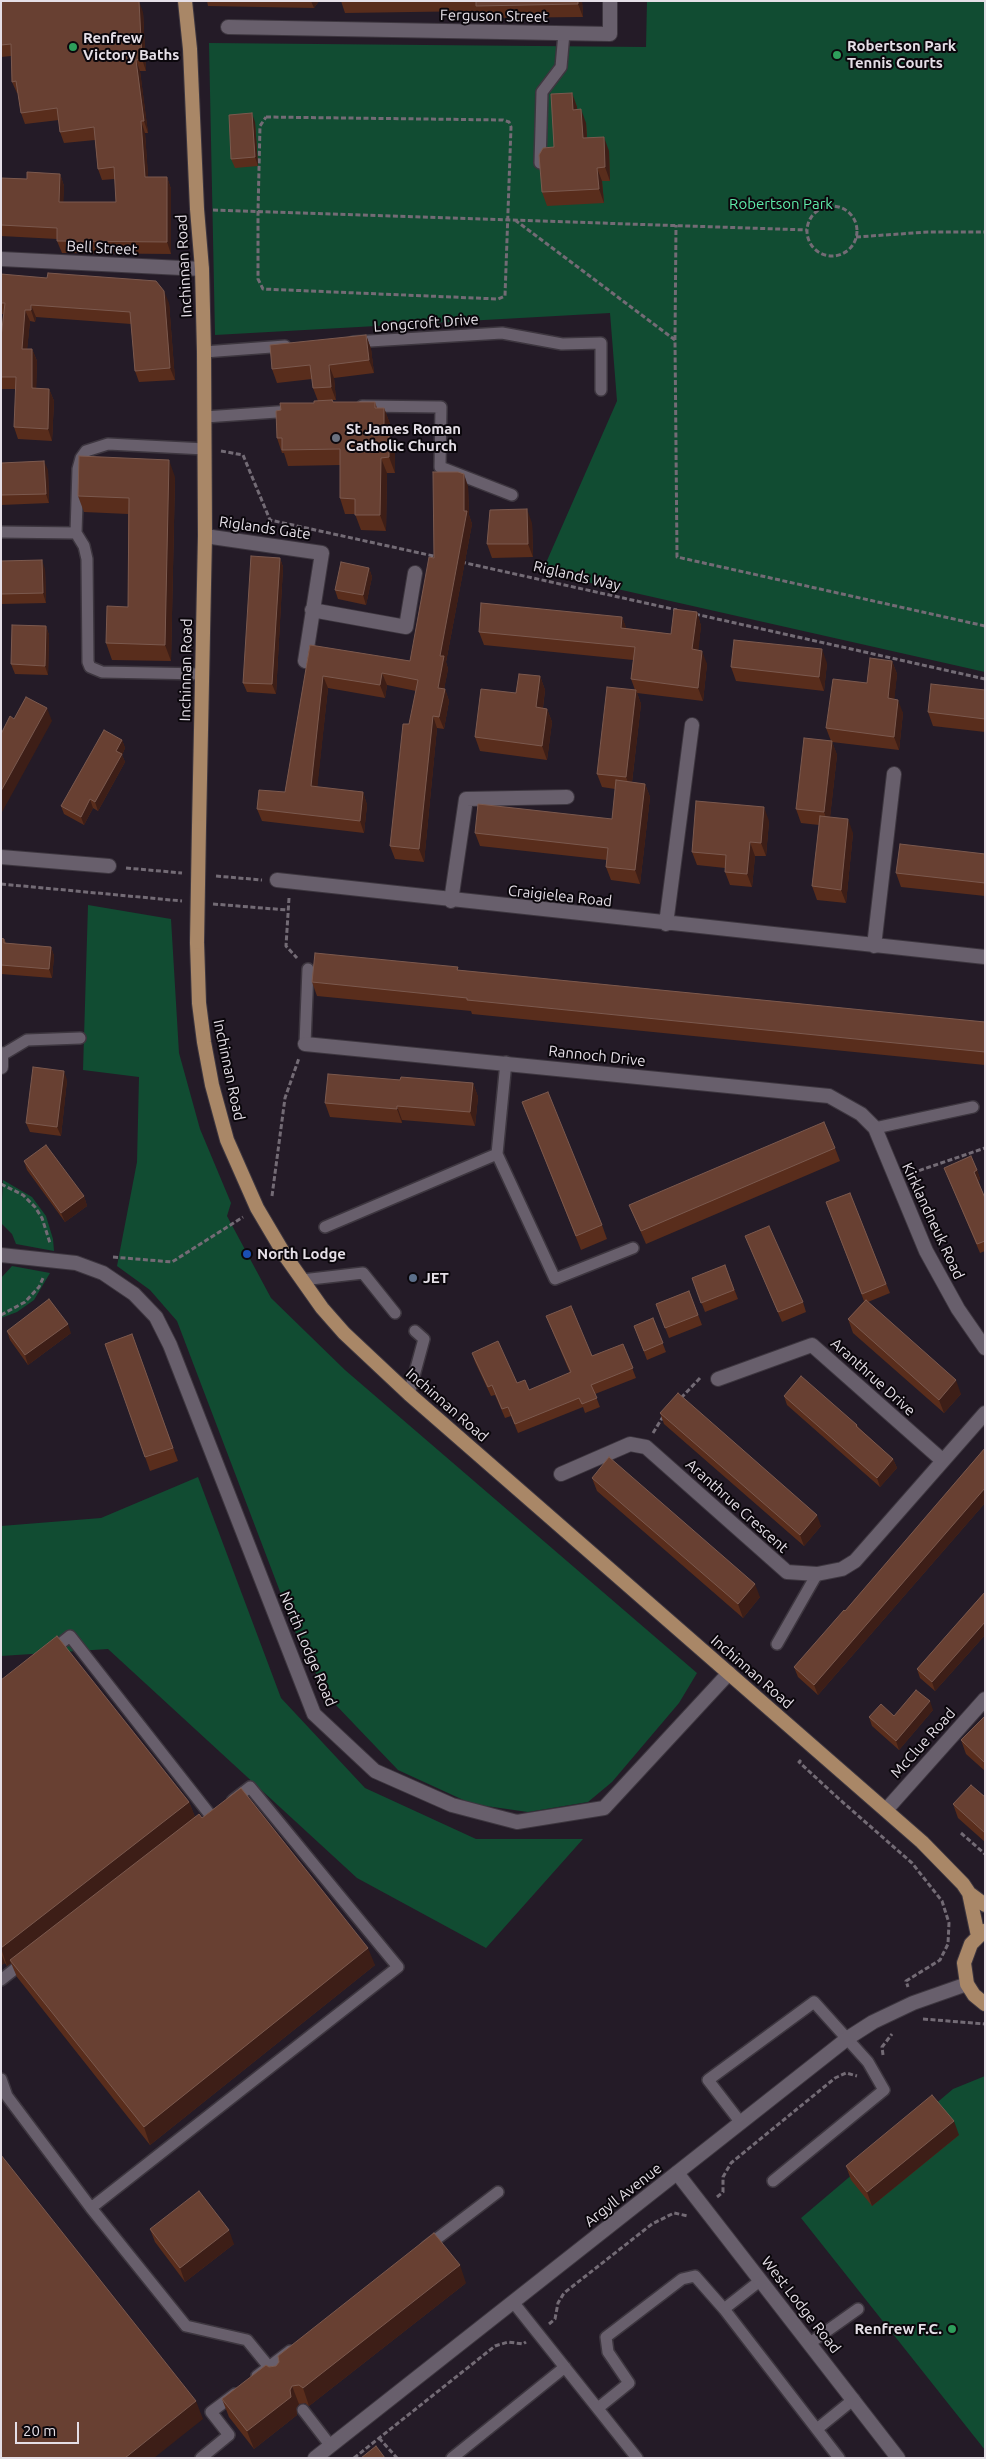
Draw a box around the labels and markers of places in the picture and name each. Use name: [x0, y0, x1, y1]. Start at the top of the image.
place label: Renfrew Victory Baths: [83, 29, 179, 64]
place label: Robertson Park Tennis Courts: [847, 37, 956, 72]
marker: Renfrew Victory Baths: [67, 41, 79, 53]
marker: Robertson Park Tennis Courts: [831, 49, 843, 61]
place label: St James Roman Catholic Church: [346, 420, 461, 455]
marker: St James Roman Catholic Church: [330, 432, 342, 444]
place label: North Lodge: [257, 1245, 346, 1263]
marker: North Lodge: [241, 1248, 253, 1260]
place label: JET: [423, 1269, 449, 1287]
marker: JET: [407, 1272, 419, 1284]
place label: Renfrew F.C.: [855, 2320, 942, 2338]
marker: Renfrew F.C.: [946, 2323, 958, 2335]

